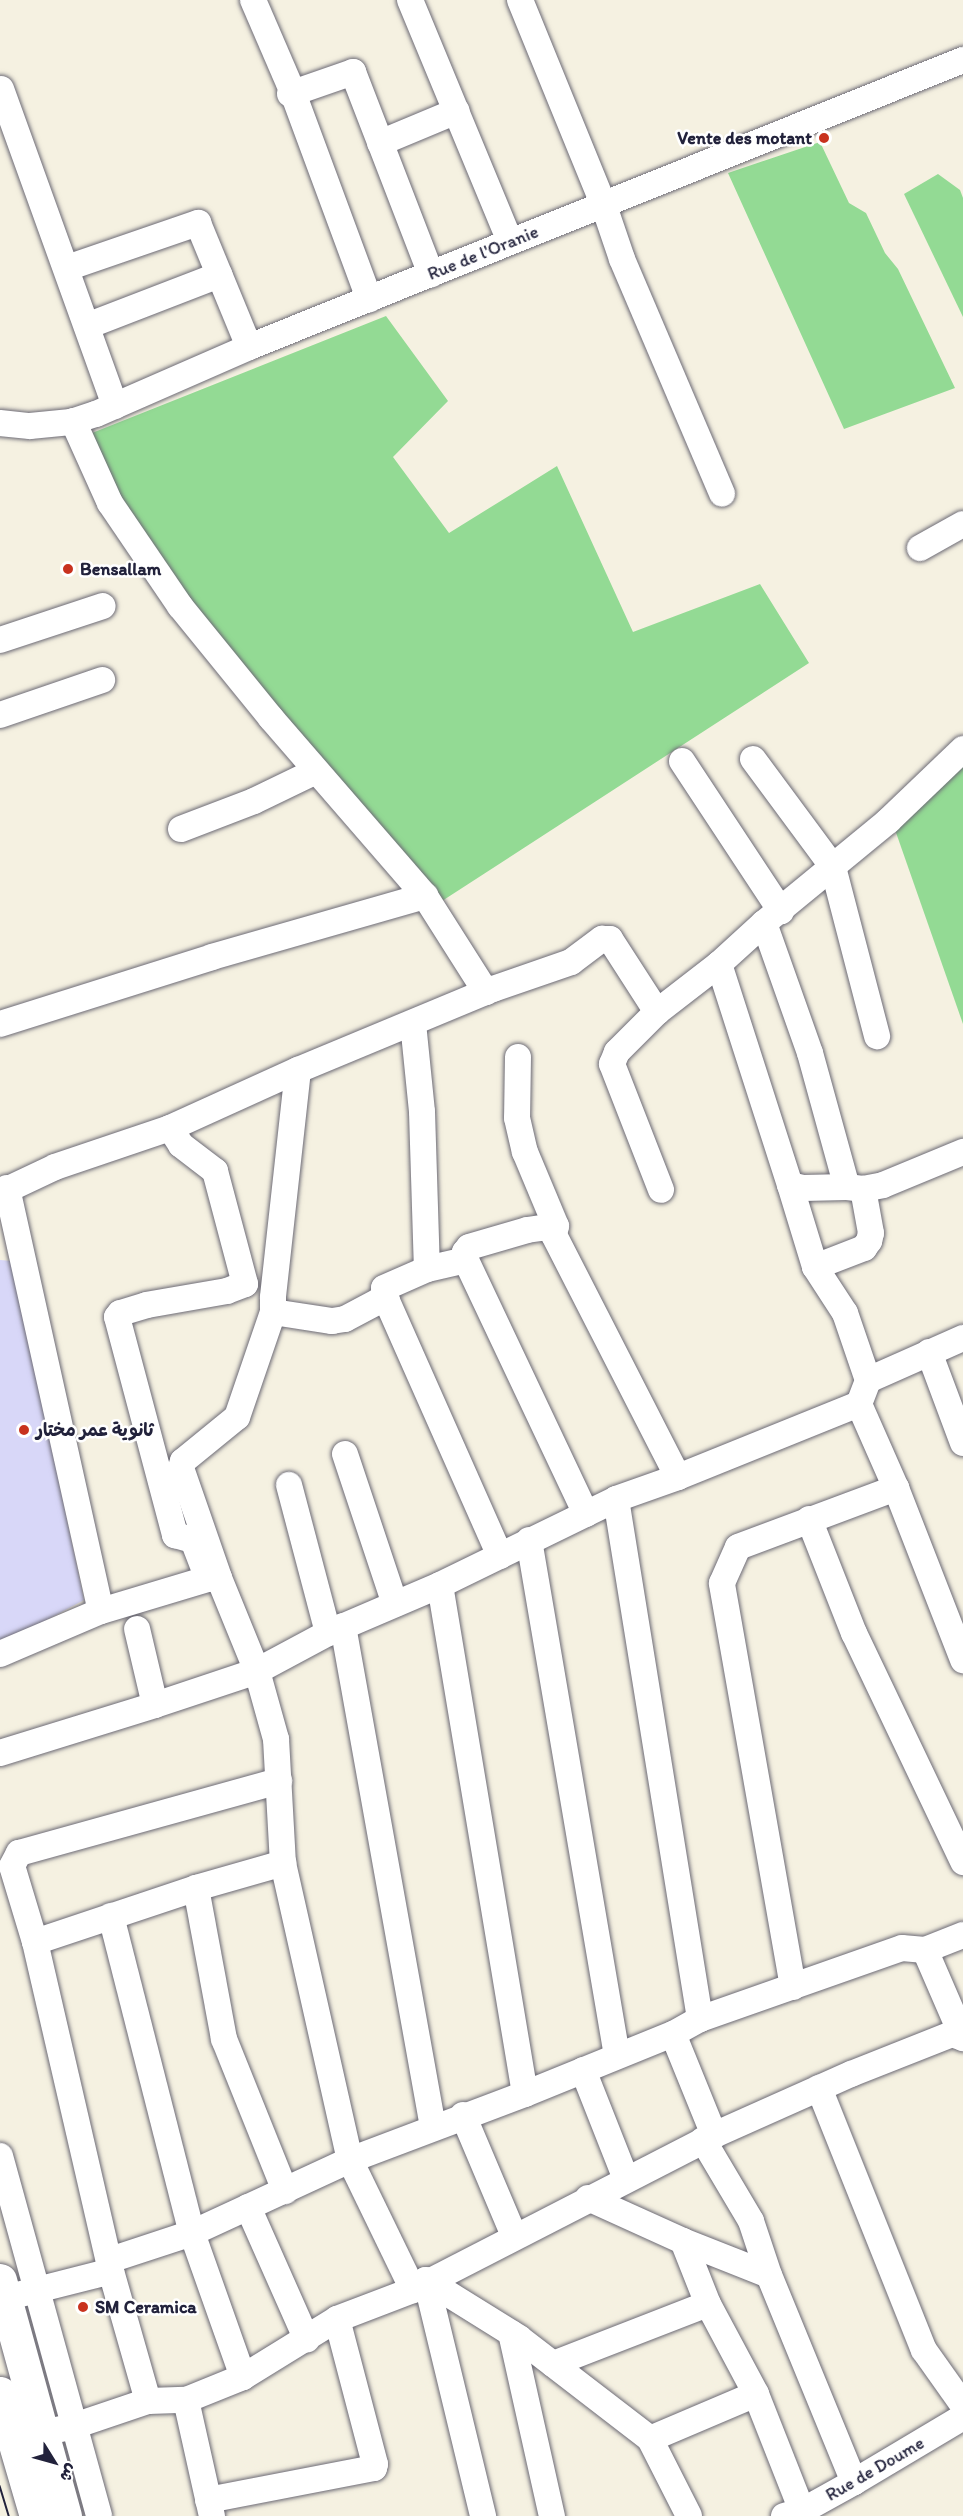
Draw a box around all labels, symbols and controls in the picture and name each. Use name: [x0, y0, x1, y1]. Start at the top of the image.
place label: Vente des motant: [677, 127, 812, 149]
marker: Vente des motant: [817, 131, 831, 145]
street label: Rue de l'Oranie: [425, 221, 541, 285]
place label: Bensallam: [80, 558, 161, 580]
marker: Bensallam: [61, 562, 75, 576]
place label: ثانوية عمر مختار: [36, 1419, 154, 1441]
marker: ثانوية عمر مختار: [17, 1423, 31, 1437]
place label: SM Ceramica: [95, 2296, 197, 2318]
marker: SM Ceramica: [76, 2300, 90, 2314]
north arrow: [24, 2432, 84, 2492]
street label: Rue de Doume: [822, 2432, 928, 2506]
text: ش: [56, 2460, 82, 2486]

